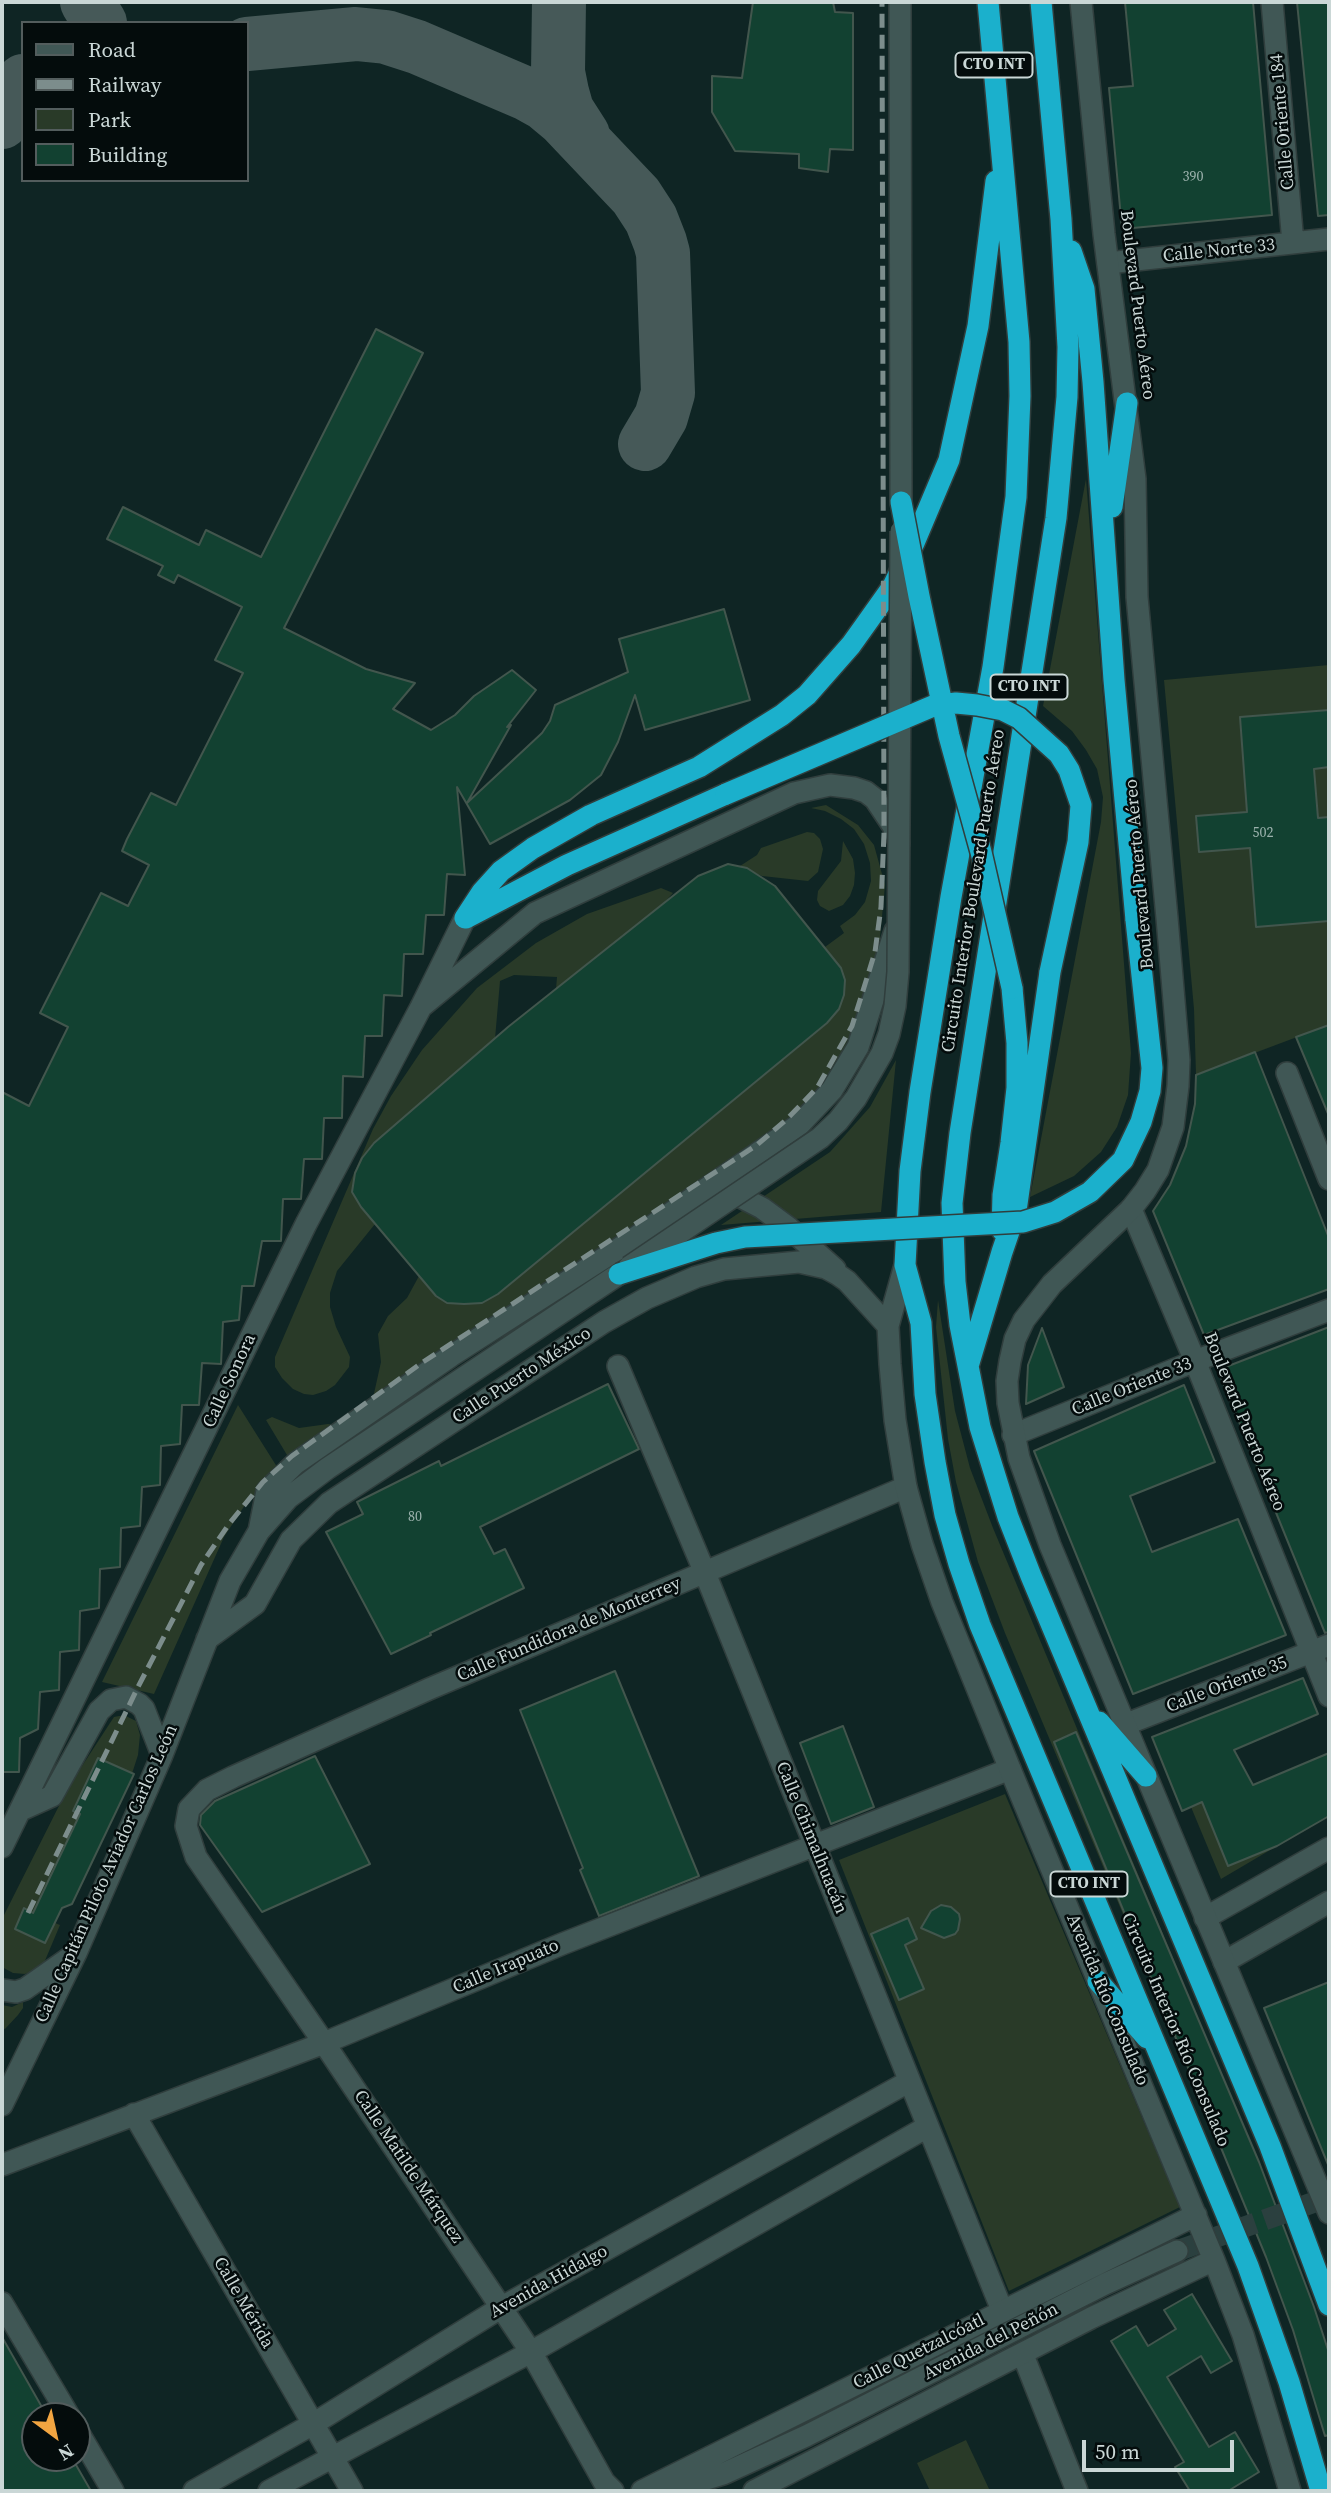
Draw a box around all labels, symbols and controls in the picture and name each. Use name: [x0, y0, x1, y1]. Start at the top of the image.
legend: [21, 21, 248, 182]
text: Road: [88, 35, 136, 64]
road number: CTO INT: [956, 53, 1032, 78]
street label: Calle Oriente 184: [1266, 53, 1300, 191]
text: Railway: [88, 70, 162, 99]
text: Park: [88, 105, 131, 134]
text: Building: [88, 140, 167, 169]
house number: 390: [1183, 169, 1203, 185]
street label: Boulevard Puerto Aéreo: [1115, 209, 1159, 401]
street label: Calle Norte 33: [1162, 234, 1276, 268]
road number: CTO INT: [990, 674, 1068, 700]
street label: Circuito Interior Boulevard Puerto Aéreo: [938, 728, 1010, 1054]
street label: Boulevard Puerto Aéreo: [1121, 778, 1159, 970]
house number: 502: [1253, 825, 1273, 841]
street label: Calle Puerto México: [449, 1323, 595, 1429]
street label: Boulevard Puerto Aéreo: [1198, 1329, 1290, 1515]
street label: Calle Sonora: [199, 1331, 261, 1431]
street label: Calle Oriente 33: [1069, 1353, 1195, 1421]
house number: 80: [408, 1509, 422, 1525]
street label: Calle Fundidora de Monterrey: [454, 1573, 684, 1687]
street label: Calle Oriente 35: [1164, 1652, 1290, 1718]
street label: Calle Capitán Piloto Aviador Carlos León: [31, 1722, 183, 2026]
street label: Calle Chimalhuacán: [771, 1759, 851, 1917]
road number: CTO INT: [1050, 1872, 1128, 1896]
street label: Circuito Interior Río Consulado: [1116, 1910, 1234, 2150]
street label: Avenida Río Consulado: [1061, 1911, 1153, 2089]
street label: Calle Irapuato: [450, 1935, 562, 1999]
street label: Calle Matilde Márquez: [349, 2086, 467, 2248]
street label: Avenida Hidalgo: [486, 2241, 612, 2323]
street label: Calle Mérida: [208, 2254, 278, 2352]
street label: Avenida del Peñón: [920, 2299, 1062, 2385]
street label: Calle Quetzalcóatl: [850, 2310, 988, 2394]
north arrow: [21, 2402, 91, 2472]
scale bar: [1086, 2426, 1238, 2470]
text: 50 m: [1095, 2437, 1140, 2466]
text: N: [53, 2438, 79, 2468]

